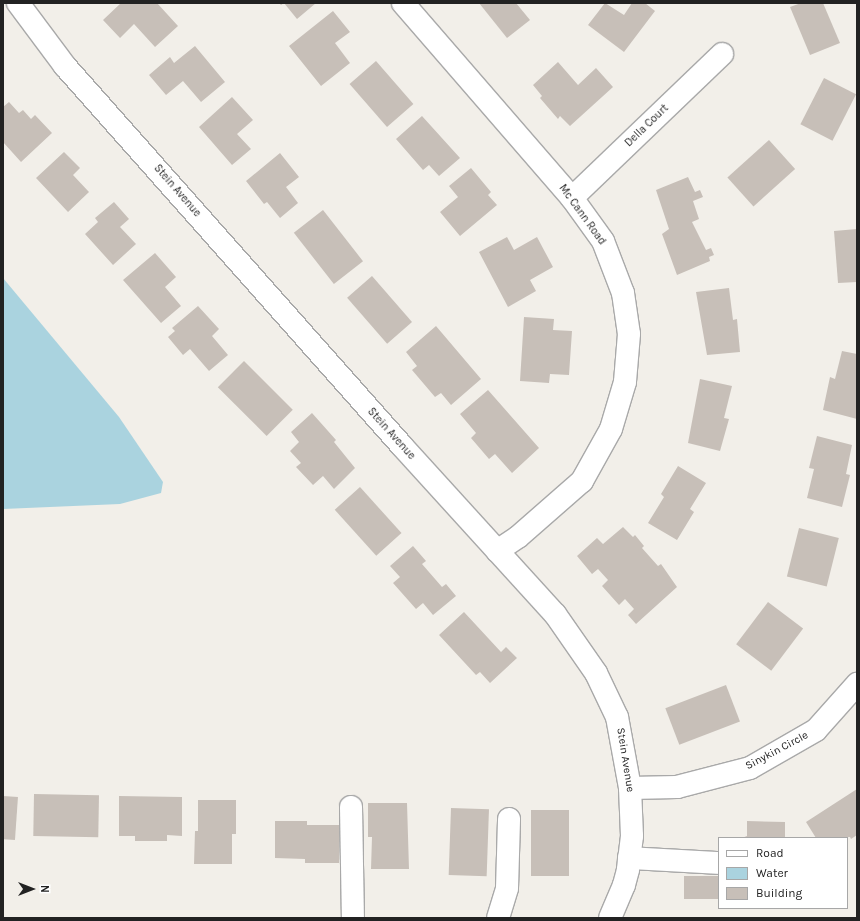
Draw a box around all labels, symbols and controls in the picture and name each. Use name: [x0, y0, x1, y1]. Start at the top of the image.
street label: Della Court: [623, 102, 671, 150]
street label: Stein Avenue: [151, 162, 203, 220]
street label: Mc Cann Road: [556, 182, 608, 248]
street label: Stein Avenue: [364, 405, 418, 463]
street label: Stein Avenue: [613, 727, 637, 793]
street label: Sinykin Circle: [744, 729, 810, 773]
legend: [718, 837, 848, 909]
text: Road: [756, 846, 784, 860]
text: Water: [756, 866, 788, 880]
north arrow: [12, 869, 52, 909]
text: N: [38, 885, 51, 893]
text: Building: [756, 886, 802, 900]

